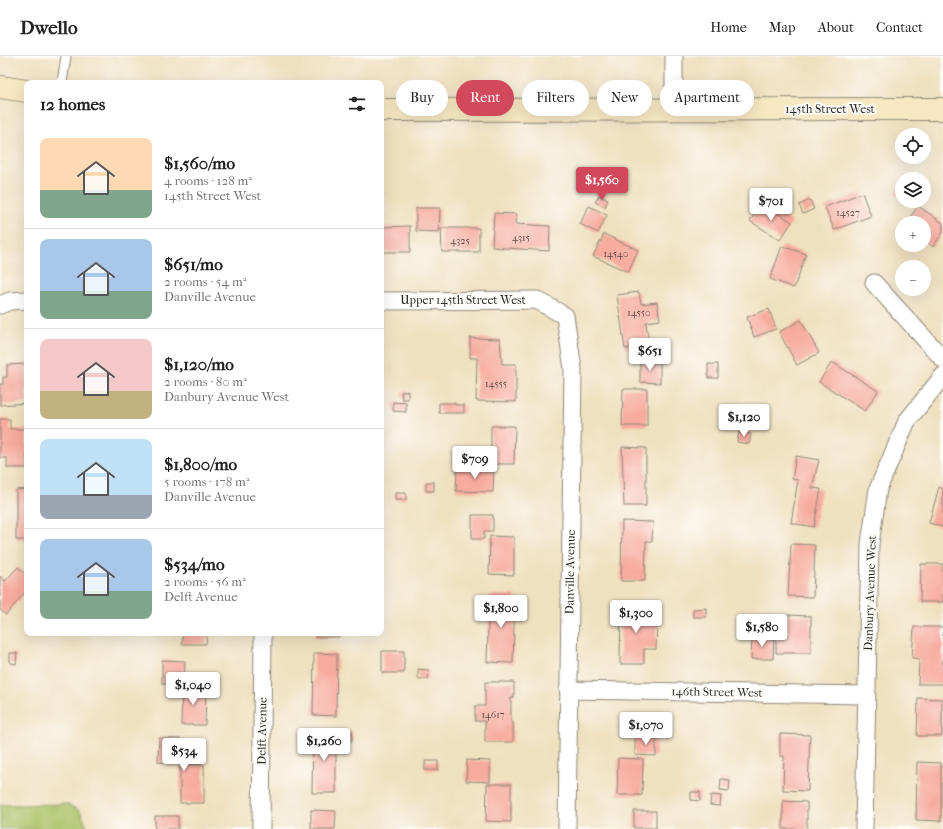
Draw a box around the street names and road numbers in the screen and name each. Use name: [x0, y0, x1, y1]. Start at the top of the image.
street label: 145th Street West: [785, 102, 876, 116]
street label: Upper 145th Street West: [400, 293, 527, 307]
street label: Danville Avenue: [562, 529, 578, 615]
street label: Danbury Avenue West: [861, 534, 879, 651]
street label: 146th Street West: [671, 684, 763, 700]
street label: Delft Avenue: [254, 697, 270, 765]

